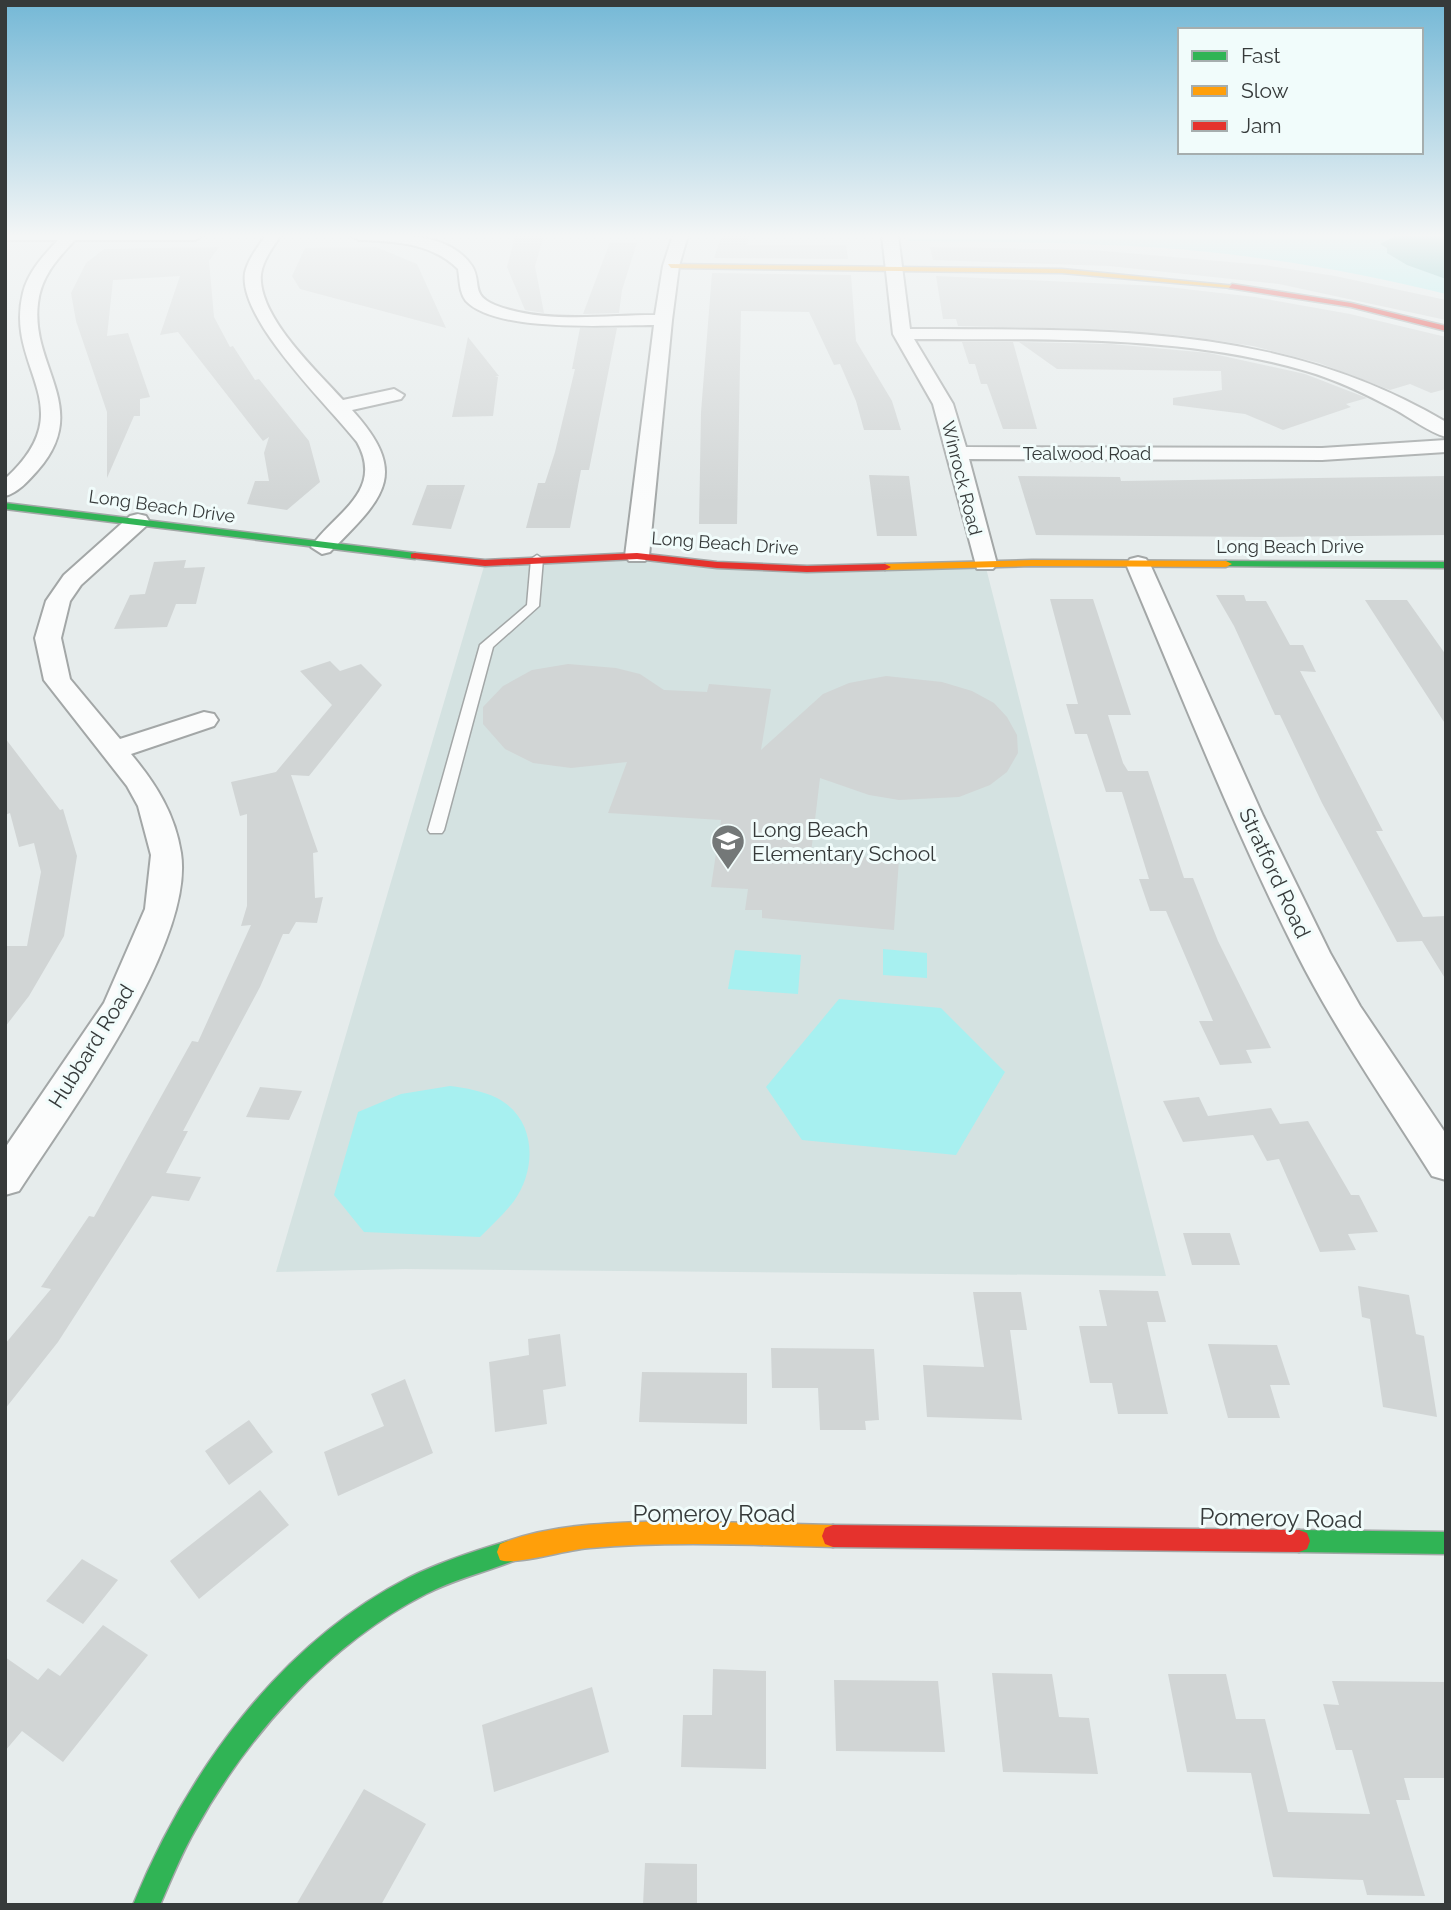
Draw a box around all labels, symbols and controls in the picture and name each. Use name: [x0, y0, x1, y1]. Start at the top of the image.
legend: [1178, 28, 1423, 154]
text: Fast: [1241, 43, 1281, 68]
text: Slow: [1241, 78, 1289, 103]
text: Jam: [1241, 113, 1282, 138]
street label: Winrock Road: [938, 419, 986, 537]
street label: Tealwood Road: [1023, 443, 1151, 464]
street label: Long Beach Drive: [88, 485, 237, 527]
street label: Long Beach Drive: [651, 527, 800, 559]
street label: Long Beach Drive: [1216, 536, 1364, 557]
street label: Stratford Road: [1234, 804, 1316, 942]
place label: Long Beach Elementary School: [752, 817, 936, 866]
school or university icon: Long Beach Elementary School: [709, 822, 747, 871]
street label: Hubbard Road: [43, 980, 139, 1112]
street label: Pomeroy Road: [632, 1499, 796, 1528]
street label: Pomeroy Road: [1199, 1502, 1363, 1534]

